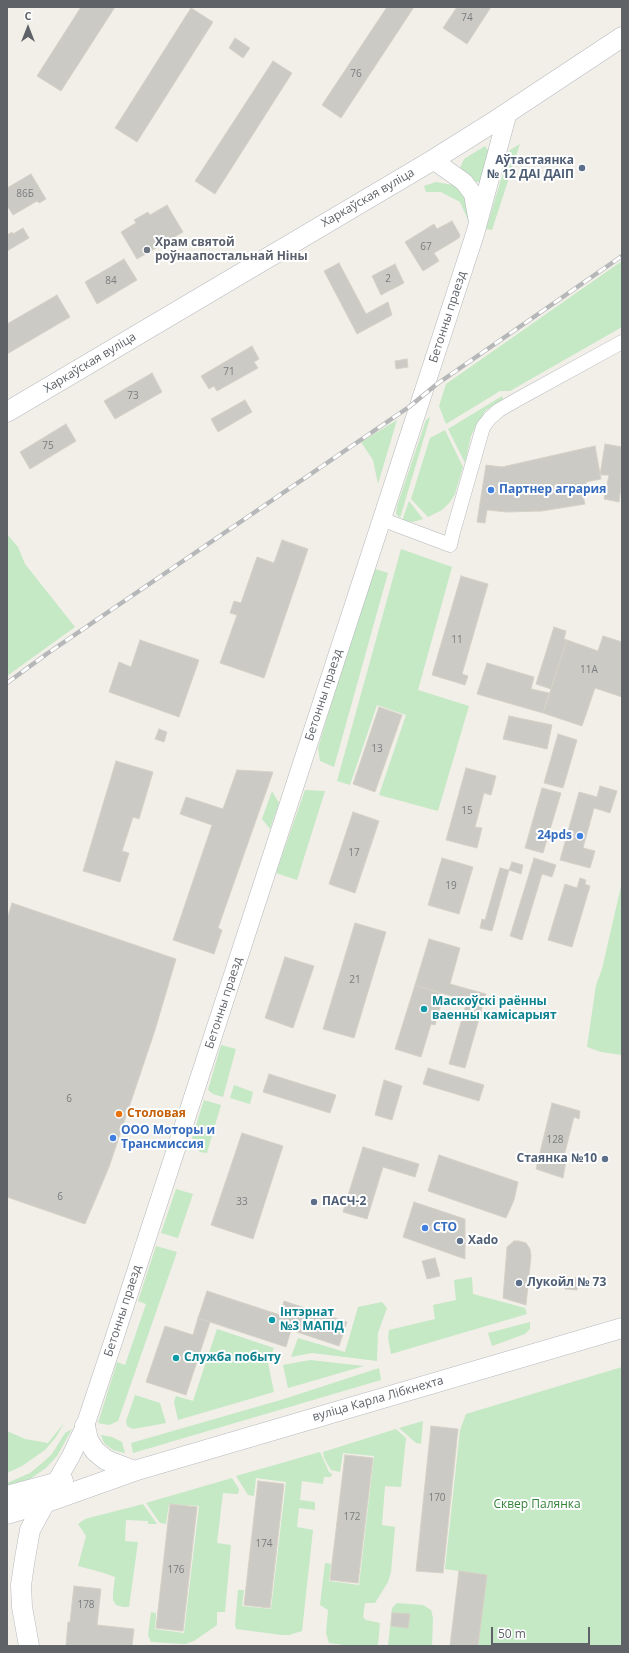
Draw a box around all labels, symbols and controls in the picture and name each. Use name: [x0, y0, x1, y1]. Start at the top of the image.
north arrow: [8, 8, 48, 48]
text: С: [24, 8, 32, 23]
house number: 74: [461, 12, 473, 24]
house number: 76: [350, 68, 362, 80]
place label: Аўтастаянка № 12 ДАІ ДАІП: [487, 154, 574, 182]
marker: Аўтастаянка № 12 ДАІ ДАІП: [577, 163, 587, 173]
street label: Харкаўская вуліца: [319, 165, 417, 231]
house number: 86Б: [16, 188, 34, 200]
place label: Храм святой роўнаапостальнай Ніны: [155, 236, 308, 264]
house number: 67: [420, 241, 432, 253]
marker: Храм святой роўнаапостальнай Ніны: [142, 245, 152, 255]
street label: Бетонны праезд: [426, 269, 470, 365]
house number: 2: [385, 273, 391, 285]
house number: 84: [105, 275, 117, 287]
street label: Харкаўская вуліца: [41, 330, 139, 396]
house number: 71: [223, 366, 235, 378]
house number: 73: [127, 390, 139, 402]
house number: 75: [42, 440, 54, 452]
place label: Партнер агрария: [499, 483, 606, 497]
marker: Партнер агрария: [486, 485, 496, 495]
house number: 11: [451, 634, 463, 646]
street label: Бетонны праезд: [302, 647, 346, 743]
house number: 11А: [580, 664, 598, 676]
house number: 13: [371, 743, 383, 755]
house number: 15: [461, 805, 473, 817]
place label: 24pds: [537, 829, 572, 843]
marker: 24pds: [575, 831, 585, 841]
house number: 17: [348, 847, 360, 859]
house number: 19: [445, 880, 457, 892]
street label: Бетонны праезд: [202, 955, 246, 1051]
house number: 21: [349, 974, 361, 986]
place label: Маскоўскі раённы ваенны камісарыят: [432, 995, 557, 1023]
marker: Маскоўскі раённы ваенны камісарыят: [419, 1004, 429, 1014]
house number: 6: [66, 1093, 72, 1105]
place label: Столовая: [127, 1107, 186, 1121]
marker: Столовая: [114, 1109, 124, 1119]
place label: ООО Моторы и Трансмиссия: [121, 1124, 215, 1152]
marker: ООО Моторы и Трансмиссия: [108, 1133, 118, 1143]
house number: 128: [546, 1134, 564, 1146]
place label: Стаянка №10: [517, 1152, 597, 1166]
marker: Стаянка №10: [600, 1154, 610, 1164]
house number: 6: [57, 1191, 63, 1203]
place label: ПАСЧ-2: [322, 1195, 366, 1209]
house number: 33: [236, 1196, 248, 1208]
marker: ПАСЧ-2: [309, 1197, 319, 1207]
place label: СТО: [433, 1221, 457, 1235]
marker: СТО: [420, 1223, 430, 1233]
place label: Xado: [468, 1234, 498, 1248]
marker: Xado: [455, 1236, 465, 1246]
street label: Бетонны праезд: [101, 1263, 145, 1359]
place label: Лукойл № 73: [527, 1276, 606, 1290]
marker: Лукойл № 73: [514, 1278, 524, 1288]
place label: Інтэрнат №3 МАПІД: [280, 1306, 344, 1334]
marker: Інтэрнат №3 МАПІД: [267, 1315, 277, 1325]
place label: Служба побыту: [184, 1351, 281, 1365]
marker: Служба побыту: [171, 1353, 181, 1363]
street label: вуліца Карла Лібкнехта: [311, 1373, 445, 1425]
house number: 170: [428, 1492, 446, 1504]
park label: Сквер Палянка: [493, 1498, 581, 1512]
house number: 172: [343, 1511, 361, 1523]
house number: 174: [255, 1538, 273, 1550]
house number: 176: [167, 1564, 185, 1576]
house number: 178: [77, 1599, 95, 1611]
scale bar: [493, 1619, 592, 1645]
text: 50 m: [498, 1625, 526, 1642]

